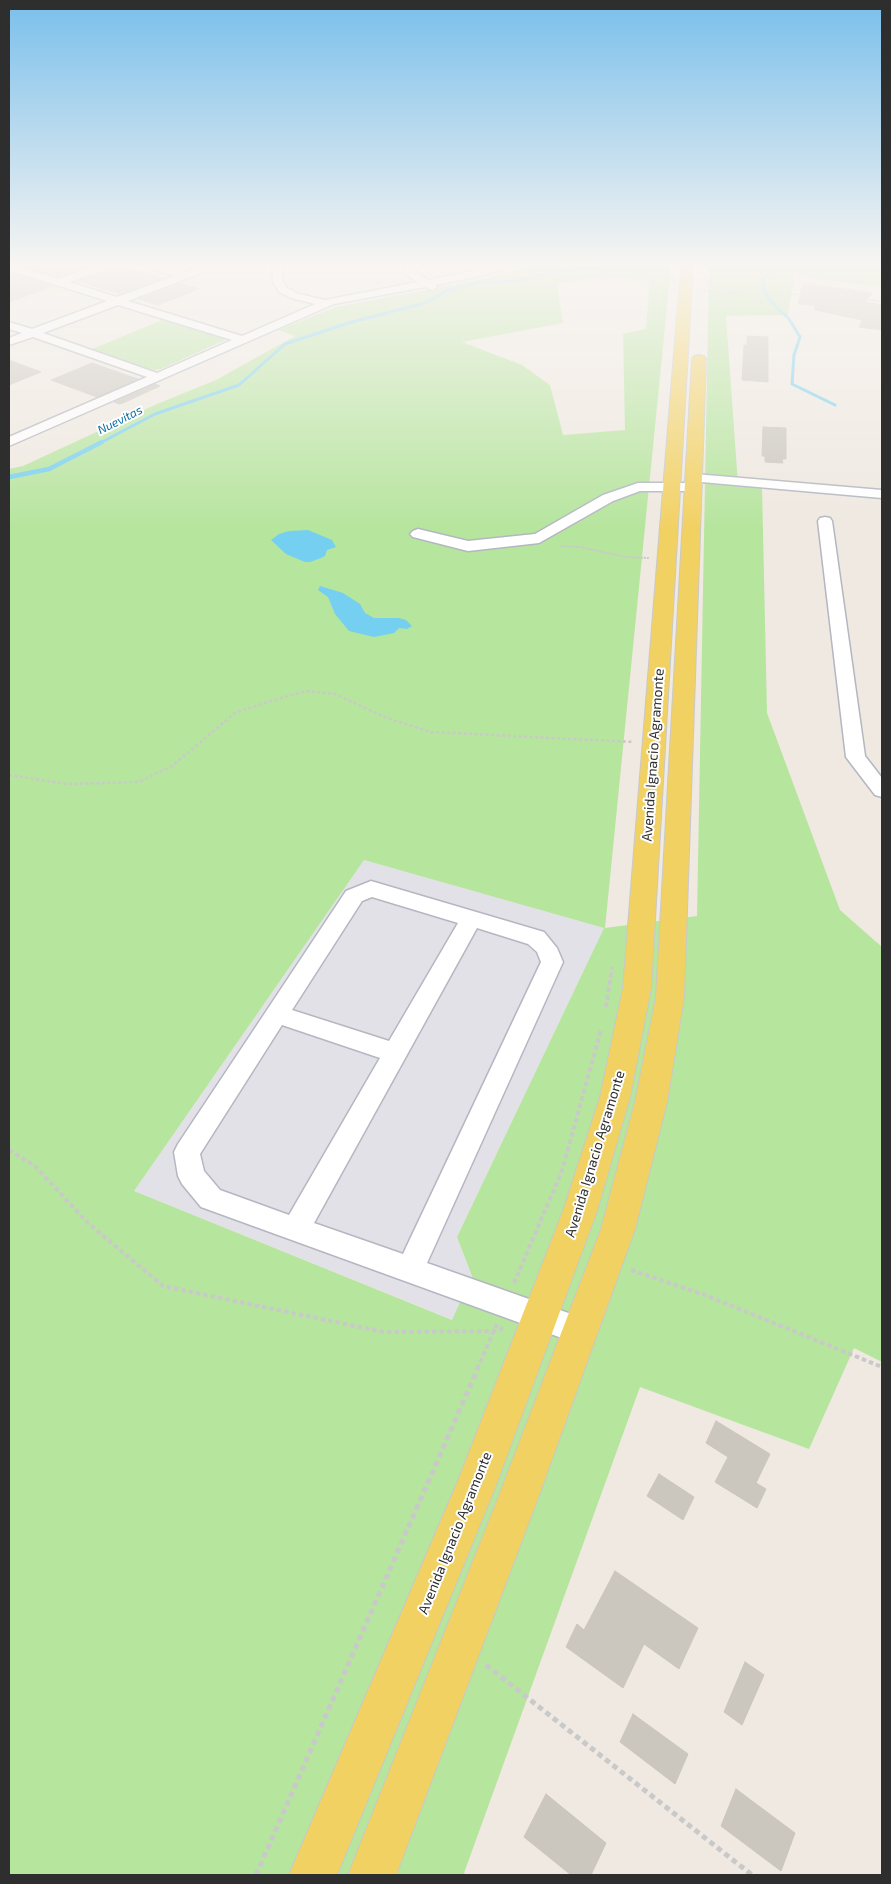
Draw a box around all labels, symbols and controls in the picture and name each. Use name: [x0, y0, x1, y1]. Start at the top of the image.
water label: Nuevitas: [95, 403, 145, 437]
street label: Avenida Ignacio Agramonte: [639, 668, 667, 842]
street label: Avenida Ignacio Agramonte: [562, 1069, 628, 1239]
street label: Avenida Ignacio Agramonte: [415, 1449, 495, 1617]

